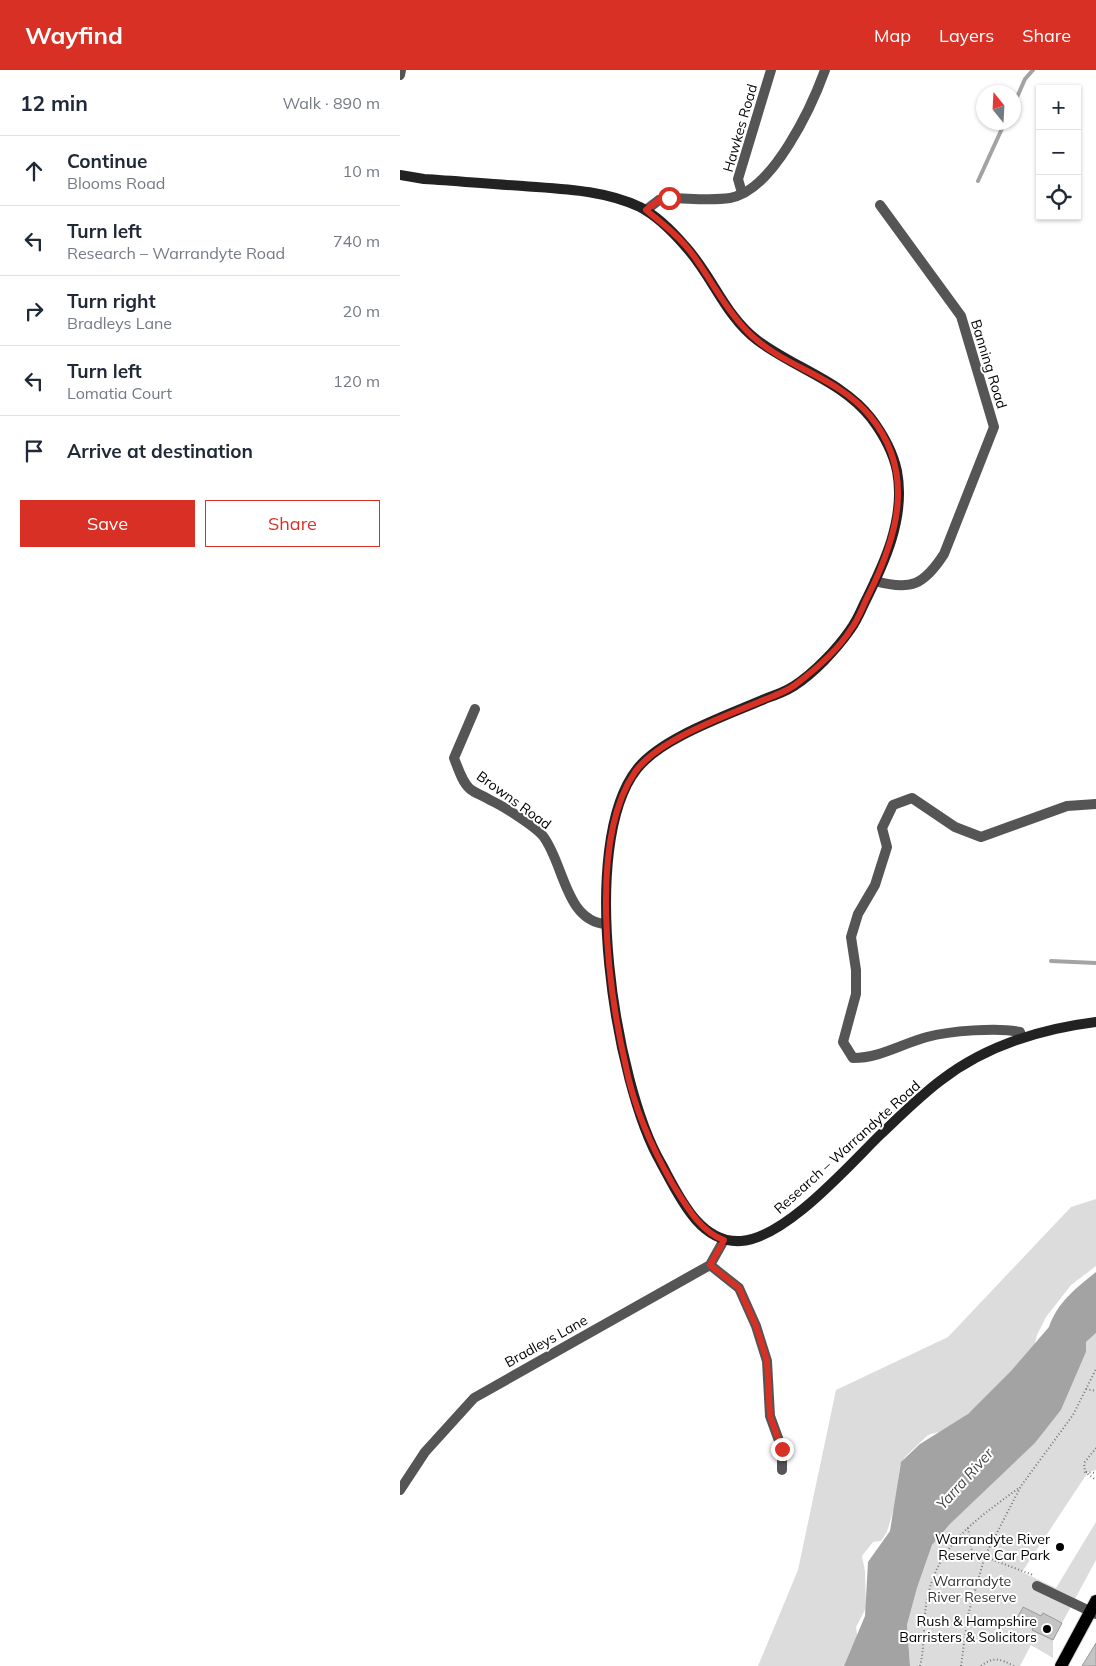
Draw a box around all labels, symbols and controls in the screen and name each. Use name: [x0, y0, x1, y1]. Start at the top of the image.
text: Wayfind: [25, 20, 123, 50]
text: Map: [874, 24, 911, 47]
text: Layers: [939, 24, 994, 47]
text: Share: [1022, 24, 1071, 47]
street label: Hawkes Road: [719, 82, 761, 174]
north arrow: [976, 85, 1021, 130]
map controls: [1036, 85, 1081, 220]
button: +: [1036, 85, 1081, 130]
text: 12 min: [20, 90, 88, 116]
text: Walk · 890 m: [282, 93, 380, 113]
button: −: [1036, 130, 1081, 175]
text: Continue: [67, 149, 147, 173]
icon: ahead: [20, 157, 48, 185]
text: 10 m: [343, 161, 380, 181]
text: Blooms Road: [67, 173, 165, 193]
button: locate: [1036, 175, 1081, 220]
route start: [658, 187, 681, 210]
text: Turn left: [67, 219, 142, 243]
icon: left: [20, 227, 48, 255]
text: 740 m: [333, 231, 380, 251]
text: Research – Warrandyte Road: [67, 243, 285, 263]
text: Turn right: [67, 289, 156, 313]
icon: right: [20, 297, 48, 325]
text: 20 m: [343, 301, 380, 321]
text: Bradleys Lane: [67, 313, 172, 333]
street label: Banning Road: [967, 317, 1011, 411]
text: Turn left: [67, 359, 142, 383]
icon: left: [20, 367, 48, 395]
text: 120 m: [333, 371, 380, 391]
text: Lomatia Court: [67, 383, 172, 403]
icon: arrive: [20, 437, 48, 465]
text: Arrive at destination: [67, 439, 253, 463]
button: Save: [20, 500, 195, 547]
button: Share: [205, 500, 380, 547]
street label: Browns Road: [473, 767, 555, 833]
street label: Research – Warrandyte Road: [770, 1076, 924, 1218]
street label: Bradleys Lane: [501, 1311, 591, 1371]
route end: [771, 1438, 794, 1461]
water label: Yarra River: [932, 1444, 998, 1513]
place label: Warrandyte River Reserve Car Park: [935, 1530, 1051, 1564]
marker: Warrandyte River Reserve Car Park: [1054, 1541, 1066, 1553]
park label: Warrandyte River Reserve: [928, 1572, 1016, 1606]
place label: Rush & Hampshire Barristers & Solicitors: [899, 1612, 1037, 1646]
marker: Rush & Hampshire Barristers & Solicitors: [1041, 1623, 1053, 1635]

